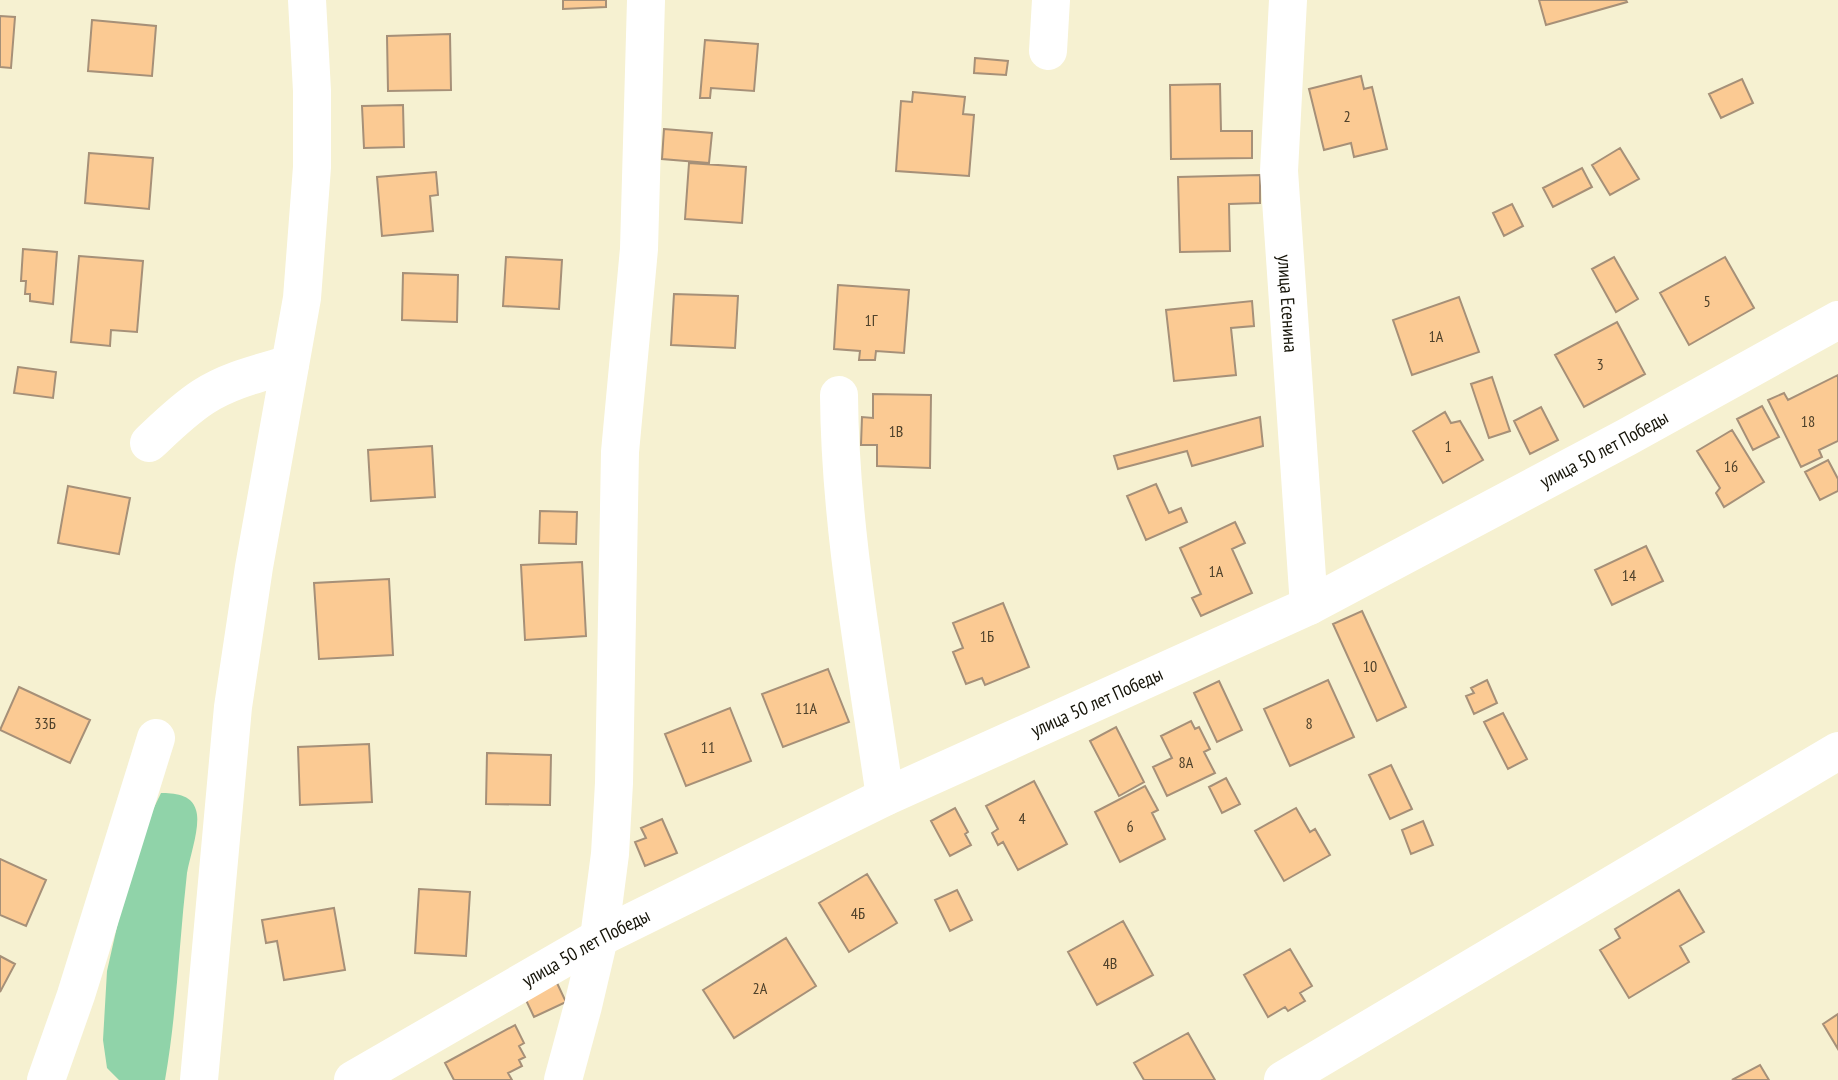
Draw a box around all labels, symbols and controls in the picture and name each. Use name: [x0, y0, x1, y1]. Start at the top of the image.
house number: 2: [1343, 106, 1351, 126]
street label: улица Есенина: [1273, 254, 1303, 353]
house number: 5: [1703, 291, 1711, 311]
house number: 1Г: [865, 310, 878, 330]
house number: 1А: [1429, 326, 1444, 346]
house number: 3: [1596, 354, 1604, 374]
street label: улица 50 лет Победы: [1536, 405, 1672, 493]
house number: 18: [1801, 411, 1815, 431]
house number: 1В: [889, 421, 903, 441]
house number: 1: [1444, 436, 1452, 456]
house number: 16: [1724, 456, 1738, 476]
house number: 1А: [1209, 561, 1224, 581]
house number: 14: [1622, 565, 1636, 585]
house number: 1Б: [980, 626, 994, 646]
house number: 10: [1363, 656, 1377, 676]
street label: улица 50 лет Победы: [1027, 662, 1166, 742]
house number: 11А: [795, 698, 817, 718]
house number: 33Б: [34, 713, 56, 733]
house number: 8: [1305, 713, 1313, 733]
house number: 11: [701, 737, 715, 757]
house number: 8А: [1179, 752, 1194, 772]
house number: 4: [1018, 808, 1026, 828]
house number: 6: [1126, 816, 1134, 836]
street label: улица 50 лет Победы: [518, 903, 654, 992]
house number: 4Б: [851, 903, 865, 923]
house number: 4В: [1103, 953, 1117, 973]
house number: 2А: [753, 978, 768, 998]

